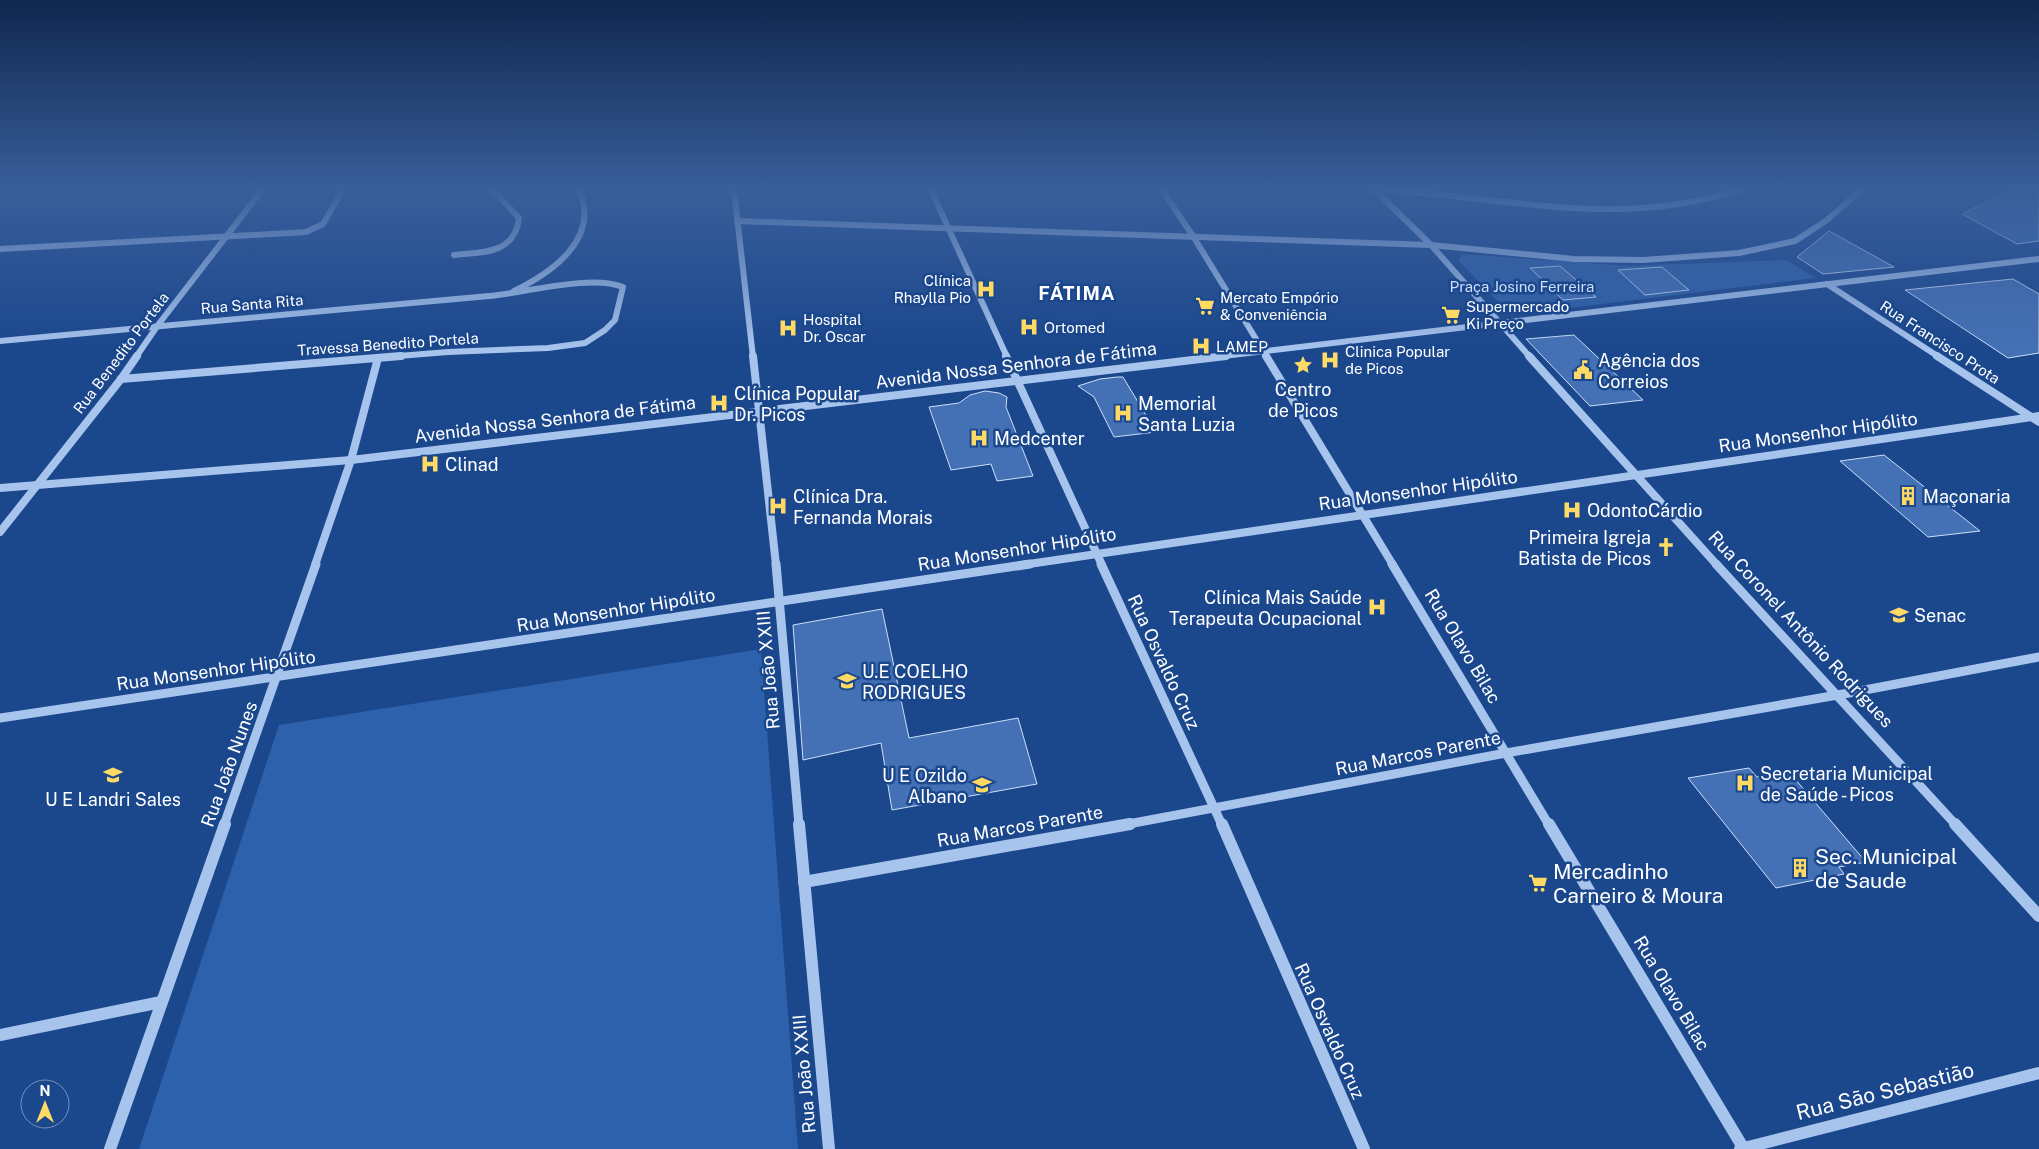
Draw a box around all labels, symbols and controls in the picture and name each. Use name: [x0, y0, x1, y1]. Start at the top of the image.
place label: Clínica Rhaylla Pio: [894, 272, 971, 306]
hospital icon: Clínica Rhaylla Pio: [975, 278, 997, 300]
park label: Praça Josino Ferreira: [1450, 278, 1594, 295]
district label: FÁTIMA: [1038, 282, 1116, 304]
street label: Rua Benedito Portela: [70, 289, 172, 417]
place label: Mercato Empório & Conveniência: [1220, 289, 1339, 323]
street label: Rua Santa Rita: [200, 291, 304, 317]
supermarket icon: Mercato Empório & Conveniência: [1194, 295, 1216, 317]
street label: Rua Francisco Prota: [1877, 297, 2003, 387]
place label: Supermercado Ki Preço: [1466, 298, 1569, 332]
supermarket icon: Supermercado Ki Preço: [1440, 304, 1462, 326]
place label: Hospital Dr. Oscar: [803, 311, 866, 345]
hospital icon: Ortomed: [1018, 316, 1040, 338]
hospital icon: Hospital Dr. Oscar: [777, 317, 799, 339]
place label: Ortomed: [1044, 319, 1105, 336]
street label: Travessa Benedito Portela: [297, 329, 479, 359]
hospital icon: LAMEP: [1190, 335, 1212, 357]
street label: Avenida Nossa Senhora de Fátima: [874, 337, 1158, 393]
place label: LAMEP: [1216, 338, 1268, 355]
place label: Clinica Popular de Picos: [1345, 343, 1450, 377]
hospital icon: Clinica Popular de Picos: [1319, 349, 1341, 371]
place label: Agência dos Correios: [1598, 350, 1700, 392]
place icon: Centro de Picos: [1292, 354, 1314, 376]
public building icon: Agência dos Correios: [1572, 359, 1594, 381]
place label: Centro de Picos: [1268, 379, 1338, 421]
place label: Clínica Popular Dr. Picos: [734, 383, 860, 425]
street label: Avenida Nossa Senhora de Fátima: [413, 391, 697, 447]
hospital icon: Clínica Popular Dr. Picos: [708, 392, 730, 414]
place label: Memorial Santa Luzia: [1138, 393, 1235, 435]
hospital icon: Memorial Santa Luzia: [1112, 402, 1134, 424]
street label: Rua Monsenhor Hipólito: [1717, 408, 1919, 456]
hospital icon: Medcenter: [968, 427, 990, 449]
place label: Medcenter: [994, 428, 1085, 449]
hospital icon: Clinad: [419, 453, 441, 475]
place label: Clinad: [445, 454, 498, 475]
street label: Rua Monsenhor Hipólito: [1317, 466, 1519, 514]
building icon: Maçonaria: [1897, 485, 1919, 507]
place label: Clínica Dra. Fernanda Morais: [793, 486, 933, 528]
place label: Maçonaria: [1923, 486, 2011, 507]
hospital icon: Clínica Dra. Fernanda Morais: [767, 495, 789, 517]
hospital icon: OdontoCárdio: [1561, 499, 1583, 521]
place label: OdontoCárdio: [1587, 500, 1703, 521]
street label: Rua Monsenhor Hipólito: [916, 523, 1118, 575]
street label: Rua Coronel Antônio Rodrigues: [1704, 526, 1898, 732]
place label: Primeira Igreja Batista de Picos: [1518, 527, 1651, 569]
church icon: Primeira Igreja Batista de Picos: [1655, 536, 1677, 558]
street label: Rua Monsenhor Hipólito: [515, 584, 717, 636]
street label: Rua Olavo Bilac: [1421, 585, 1505, 707]
place label: Clínica Mais Saúde Terapeuta Ocupacional: [1169, 587, 1362, 629]
street label: Rua Osvaldo Cruz: [1124, 591, 1204, 733]
hospital icon: Clínica Mais Saúde Terapeuta Ocupacional: [1366, 596, 1388, 618]
school or university icon: Senac: [1888, 604, 1910, 626]
place label: Senac: [1914, 605, 1966, 626]
street label: Rua João XXIII: [752, 610, 784, 730]
street label: Rua Monsenhor Hipólito: [115, 646, 317, 694]
place label: U.E COELHO RODRIGUES: [862, 661, 968, 703]
school or university icon: U.E COELHO RODRIGUES: [836, 670, 858, 692]
street label: Rua João Nunes: [197, 698, 261, 830]
street label: Rua Marcos Parente: [1333, 727, 1503, 779]
place label: Secretaria Municipal de Saúde - Picos: [1760, 763, 1933, 805]
school or university icon: U E Landri Sales: [102, 764, 124, 786]
place label: U E Ozildo Albano: [882, 765, 967, 807]
hospital icon: Secretaria Municipal de Saúde - Picos: [1734, 772, 1756, 794]
school or university icon: U E Ozildo Albano: [971, 774, 993, 796]
place label: U E Landri Sales: [45, 789, 181, 810]
street label: Rua Marcos Parente: [935, 801, 1105, 851]
place label: Sec. Municipal de Saude: [1815, 844, 1957, 893]
building icon: Sec. Municipal de Saude: [1789, 857, 1811, 879]
place label: Mercadinho Carneiro & Moura: [1553, 859, 1723, 908]
supermarket icon: Mercadinho Carneiro & Moura: [1527, 872, 1549, 894]
street label: Rua Olavo Bilac: [1630, 932, 1714, 1054]
street label: Rua Osvaldo Cruz: [1291, 960, 1369, 1102]
street label: Rua João XXIII: [788, 1014, 820, 1134]
street label: Rua São Sebastião: [1793, 1057, 1977, 1125]
north arrow: [20, 1079, 70, 1129]
text: N: [40, 1083, 50, 1099]

